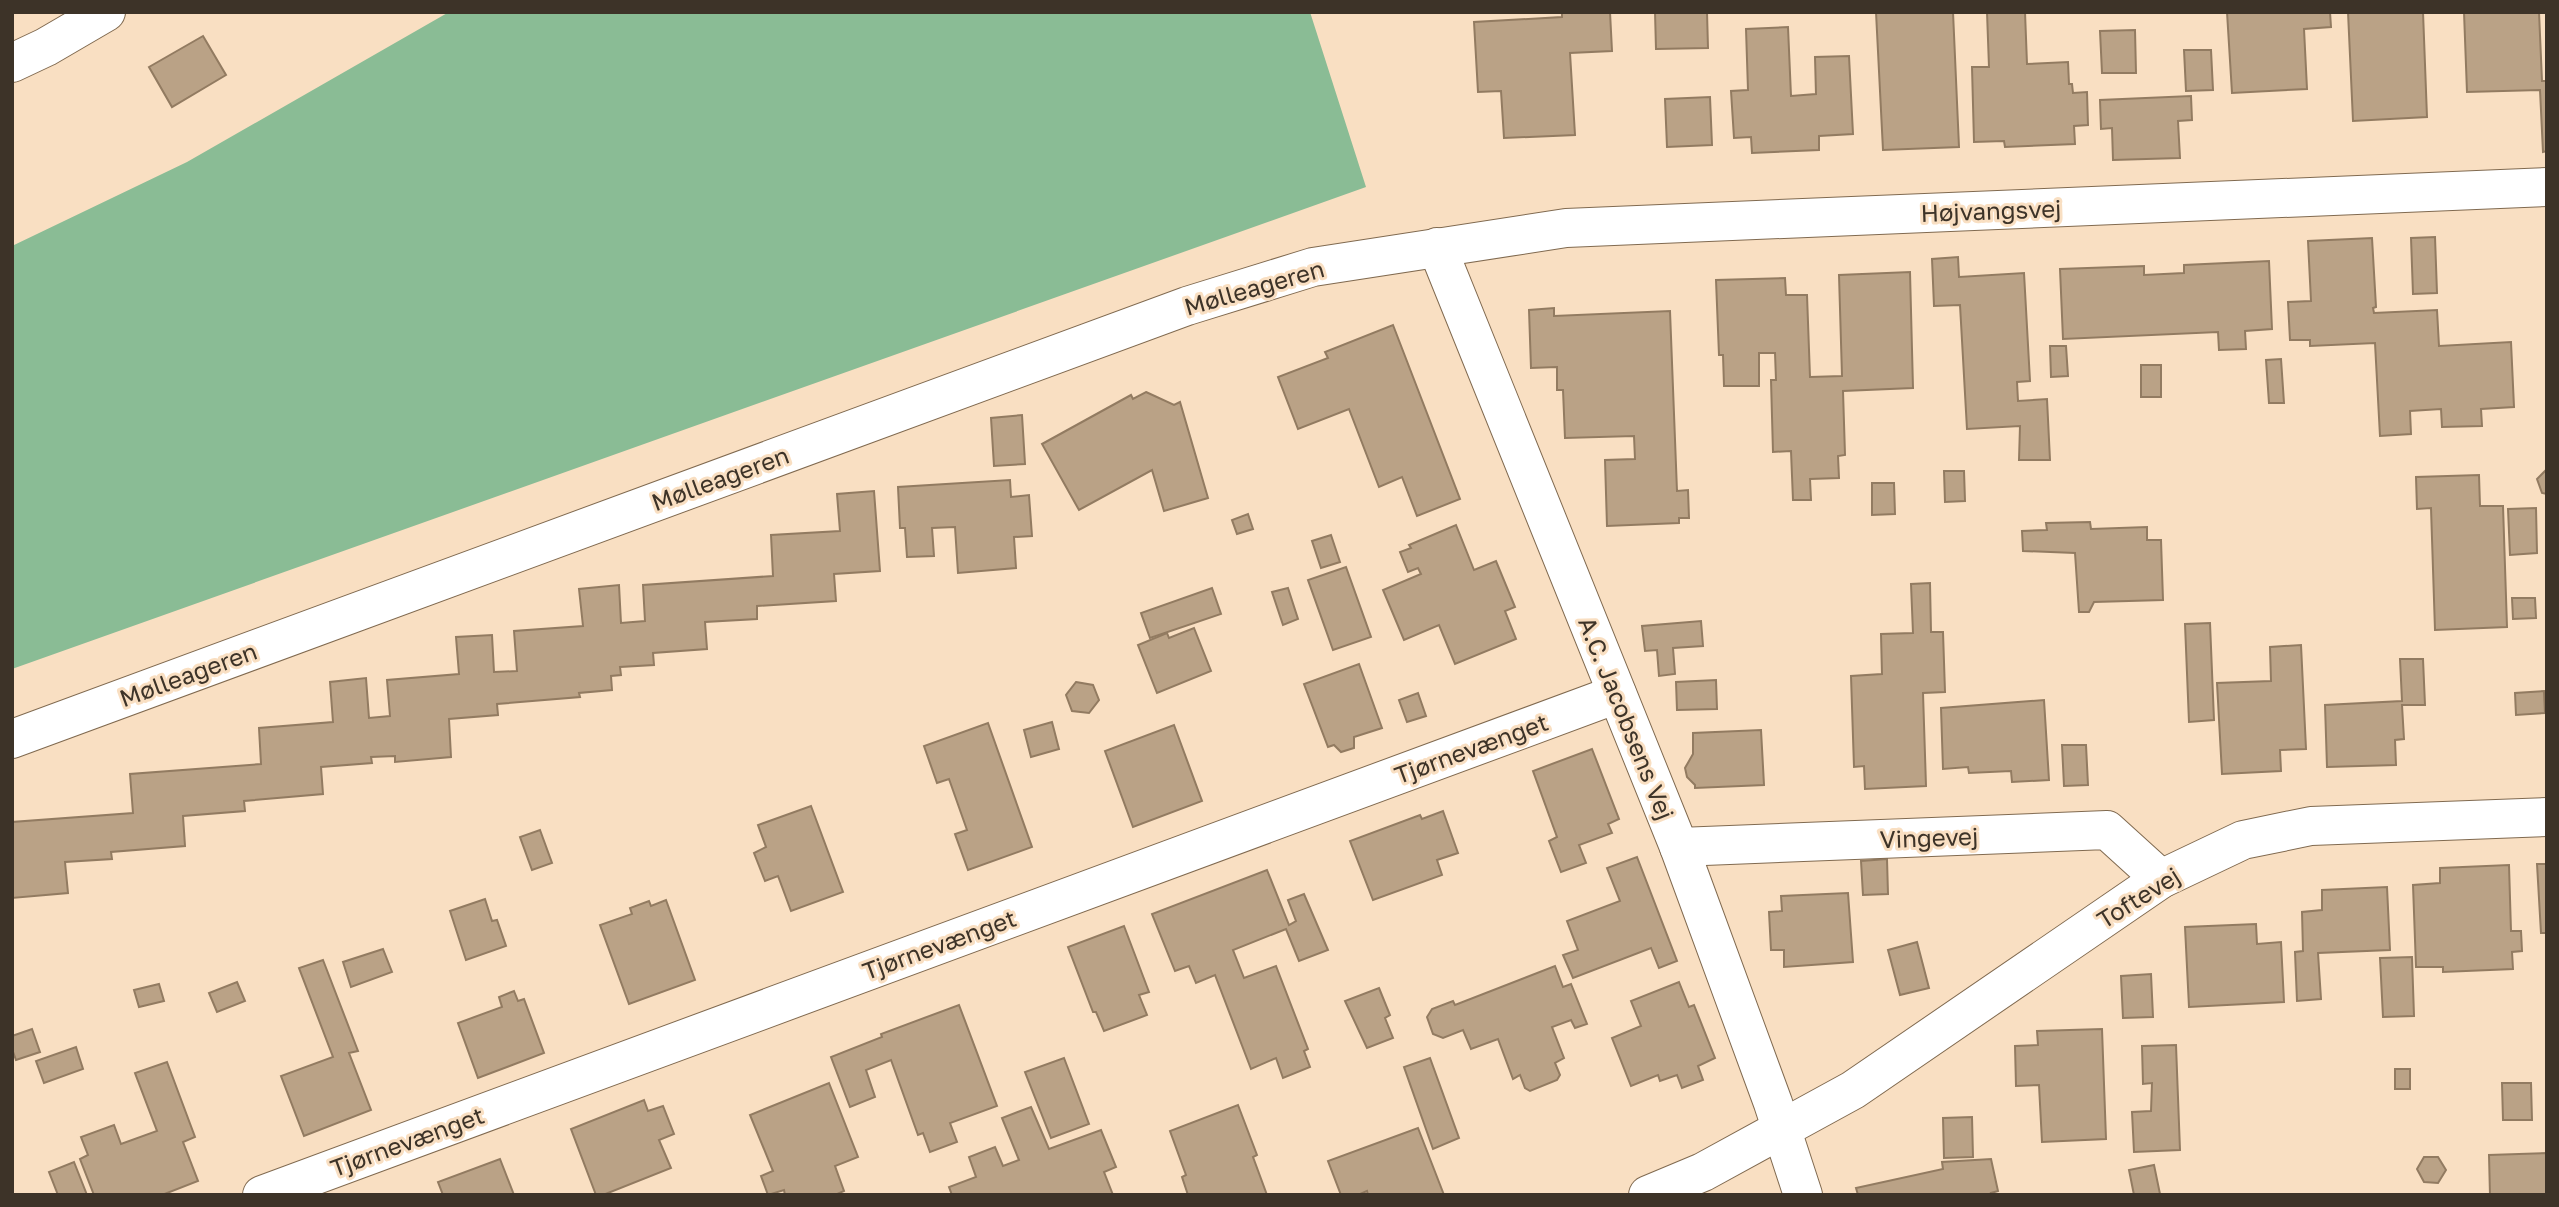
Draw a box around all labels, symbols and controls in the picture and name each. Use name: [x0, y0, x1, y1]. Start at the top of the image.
street label: Højvangsvej: [1920, 193, 2062, 227]
street label: Mølleageren: [1181, 253, 1327, 321]
street label: Mølleageren: [647, 440, 793, 516]
street label: A.C. Jacobsens Vej: [1573, 612, 1681, 824]
street label: Mølleageren: [115, 636, 261, 712]
street label: Tjørnevænget: [1390, 707, 1552, 789]
street label: Vingevej: [1879, 821, 1979, 853]
street label: Toftevej: [2091, 860, 2185, 934]
street label: Tjørnevænget: [858, 903, 1020, 985]
street label: Tjørnevænget: [326, 1100, 488, 1182]

